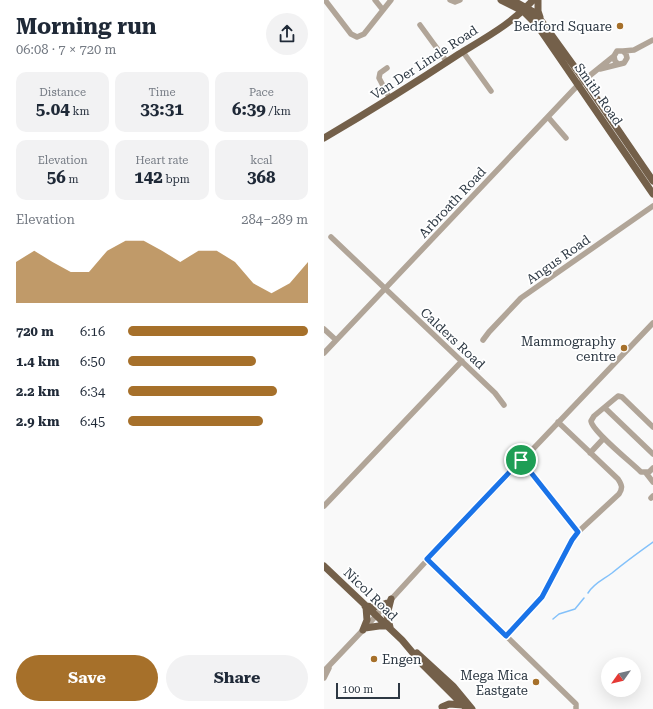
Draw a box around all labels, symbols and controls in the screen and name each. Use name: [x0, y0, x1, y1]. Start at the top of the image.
button: share: [266, 13, 308, 55]
text: Morning run: [16, 14, 157, 39]
place label: Bedford Square: [514, 19, 612, 34]
marker: Bedford Square: [615, 21, 625, 31]
street label: Van Der Linde Road: [368, 22, 481, 103]
text: 06:08 · 7 × 720 m: [16, 42, 116, 57]
street label: Smith Road: [572, 60, 626, 129]
text: Distance: [39, 86, 86, 99]
text: Time: [149, 86, 175, 99]
text: Pace: [249, 86, 274, 99]
text: 5.04: [36, 99, 70, 119]
text: 33:31: [140, 99, 184, 119]
text: 6:39: [232, 99, 266, 119]
text: km: [70, 105, 90, 118]
text: /km: [266, 105, 291, 118]
text: Elevation: [38, 154, 88, 167]
text: Heart rate: [136, 154, 188, 167]
text: kcal: [250, 154, 272, 167]
street label: Arbroath Road: [416, 163, 489, 241]
text: 56: [47, 167, 66, 187]
text: 142: [134, 167, 163, 187]
text: 368: [247, 167, 276, 187]
text: m: [66, 173, 79, 186]
text: bpm: [163, 173, 190, 186]
text: Elevation: [16, 212, 75, 227]
text: 284–289 m: [241, 212, 308, 227]
street label: Angus Road: [524, 232, 594, 287]
street label: Calders Road: [417, 305, 488, 372]
text: 720 m: [16, 324, 54, 339]
text: 6:16: [80, 324, 105, 339]
place label: Mammography centre: [521, 334, 616, 364]
marker: Mammography centre: [619, 343, 629, 353]
text: 1.4 km: [16, 354, 59, 369]
text: 6:50: [80, 354, 105, 369]
text: 2.2 km: [16, 384, 59, 399]
text: 6:34: [80, 384, 105, 399]
text: 2.9 km: [16, 414, 59, 429]
text: 6:45: [80, 414, 105, 429]
pin: [504, 443, 538, 477]
icon: arrive: [510, 449, 532, 471]
street label: Nicol Road: [341, 565, 401, 624]
place label: Engen: [382, 652, 422, 667]
marker: Engen: [369, 654, 379, 664]
button: Save: [16, 655, 158, 701]
button: Share: [166, 655, 308, 701]
north arrow: [601, 657, 641, 697]
map controls: [601, 657, 641, 697]
place label: Mega Mica Eastgate: [460, 668, 528, 698]
marker: Mega Mica Eastgate: [531, 677, 541, 687]
scale bar: [336, 681, 400, 700]
text: 100 m: [342, 683, 373, 696]

